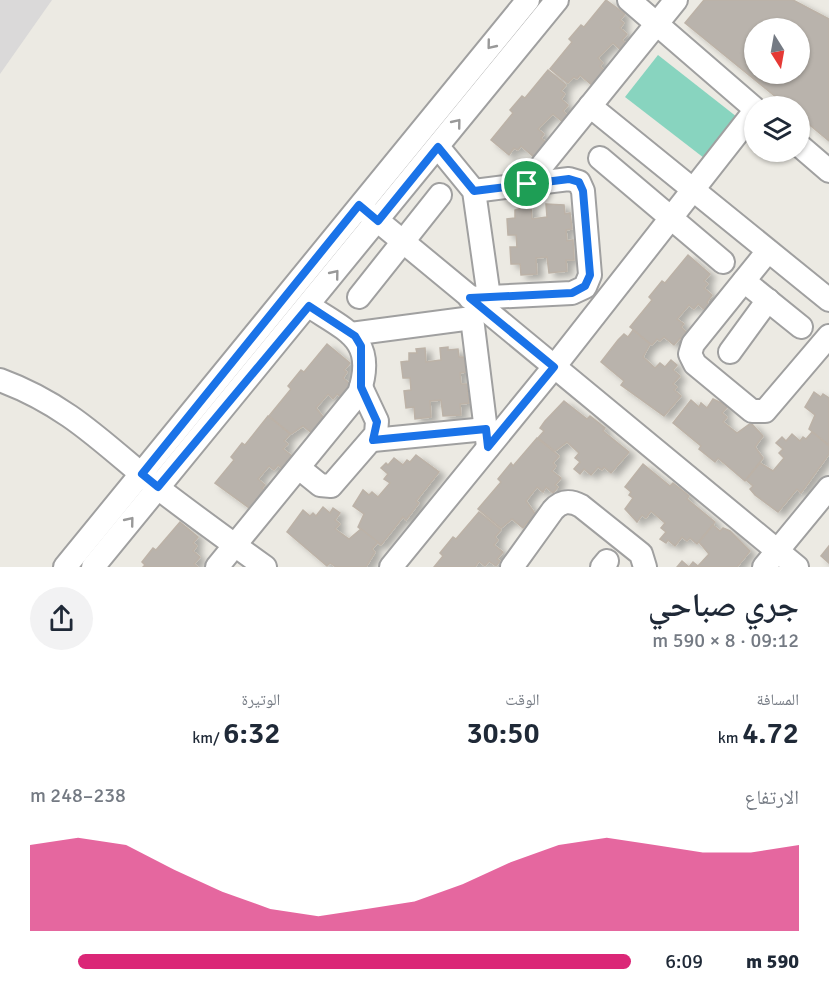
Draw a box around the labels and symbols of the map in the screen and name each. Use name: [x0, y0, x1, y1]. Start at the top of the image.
north arrow: [744, 18, 810, 84]
one-way arrow: [487, 38, 498, 49]
one-way arrow: [450, 119, 461, 130]
pin: [501, 158, 552, 209]
one-way arrow: [327, 270, 338, 281]
one-way arrow: [122, 517, 133, 528]

